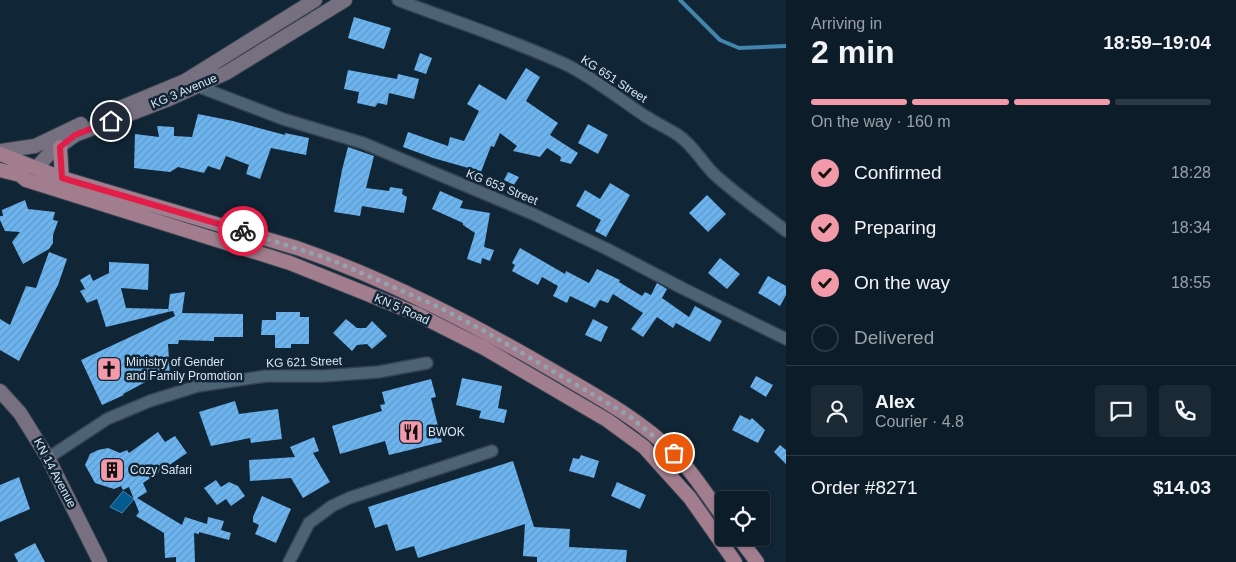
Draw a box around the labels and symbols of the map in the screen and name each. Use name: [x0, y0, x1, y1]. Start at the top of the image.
street label: KG 651 Street: [578, 52, 650, 106]
street label: KG 3 Avenue: [149, 71, 219, 111]
pin: [90, 100, 132, 142]
street label: KG 653 Street: [464, 166, 540, 208]
courier: [218, 206, 268, 256]
street label: KN 5 Road: [372, 291, 432, 327]
street label: KG 621 Street: [266, 354, 343, 370]
place label: Ministry of Gender and Family Promotion: [126, 355, 243, 383]
church icon: Ministry of Gender and Family Promotion: [96, 356, 122, 382]
restaurant icon: BWOK: [398, 419, 424, 445]
place label: BWOK: [428, 425, 465, 439]
pin: [653, 432, 695, 474]
street label: KN 14 Avenue: [31, 436, 79, 510]
building icon: Cozy Safari: [99, 457, 125, 483]
place label: Cozy Safari: [130, 463, 192, 477]

